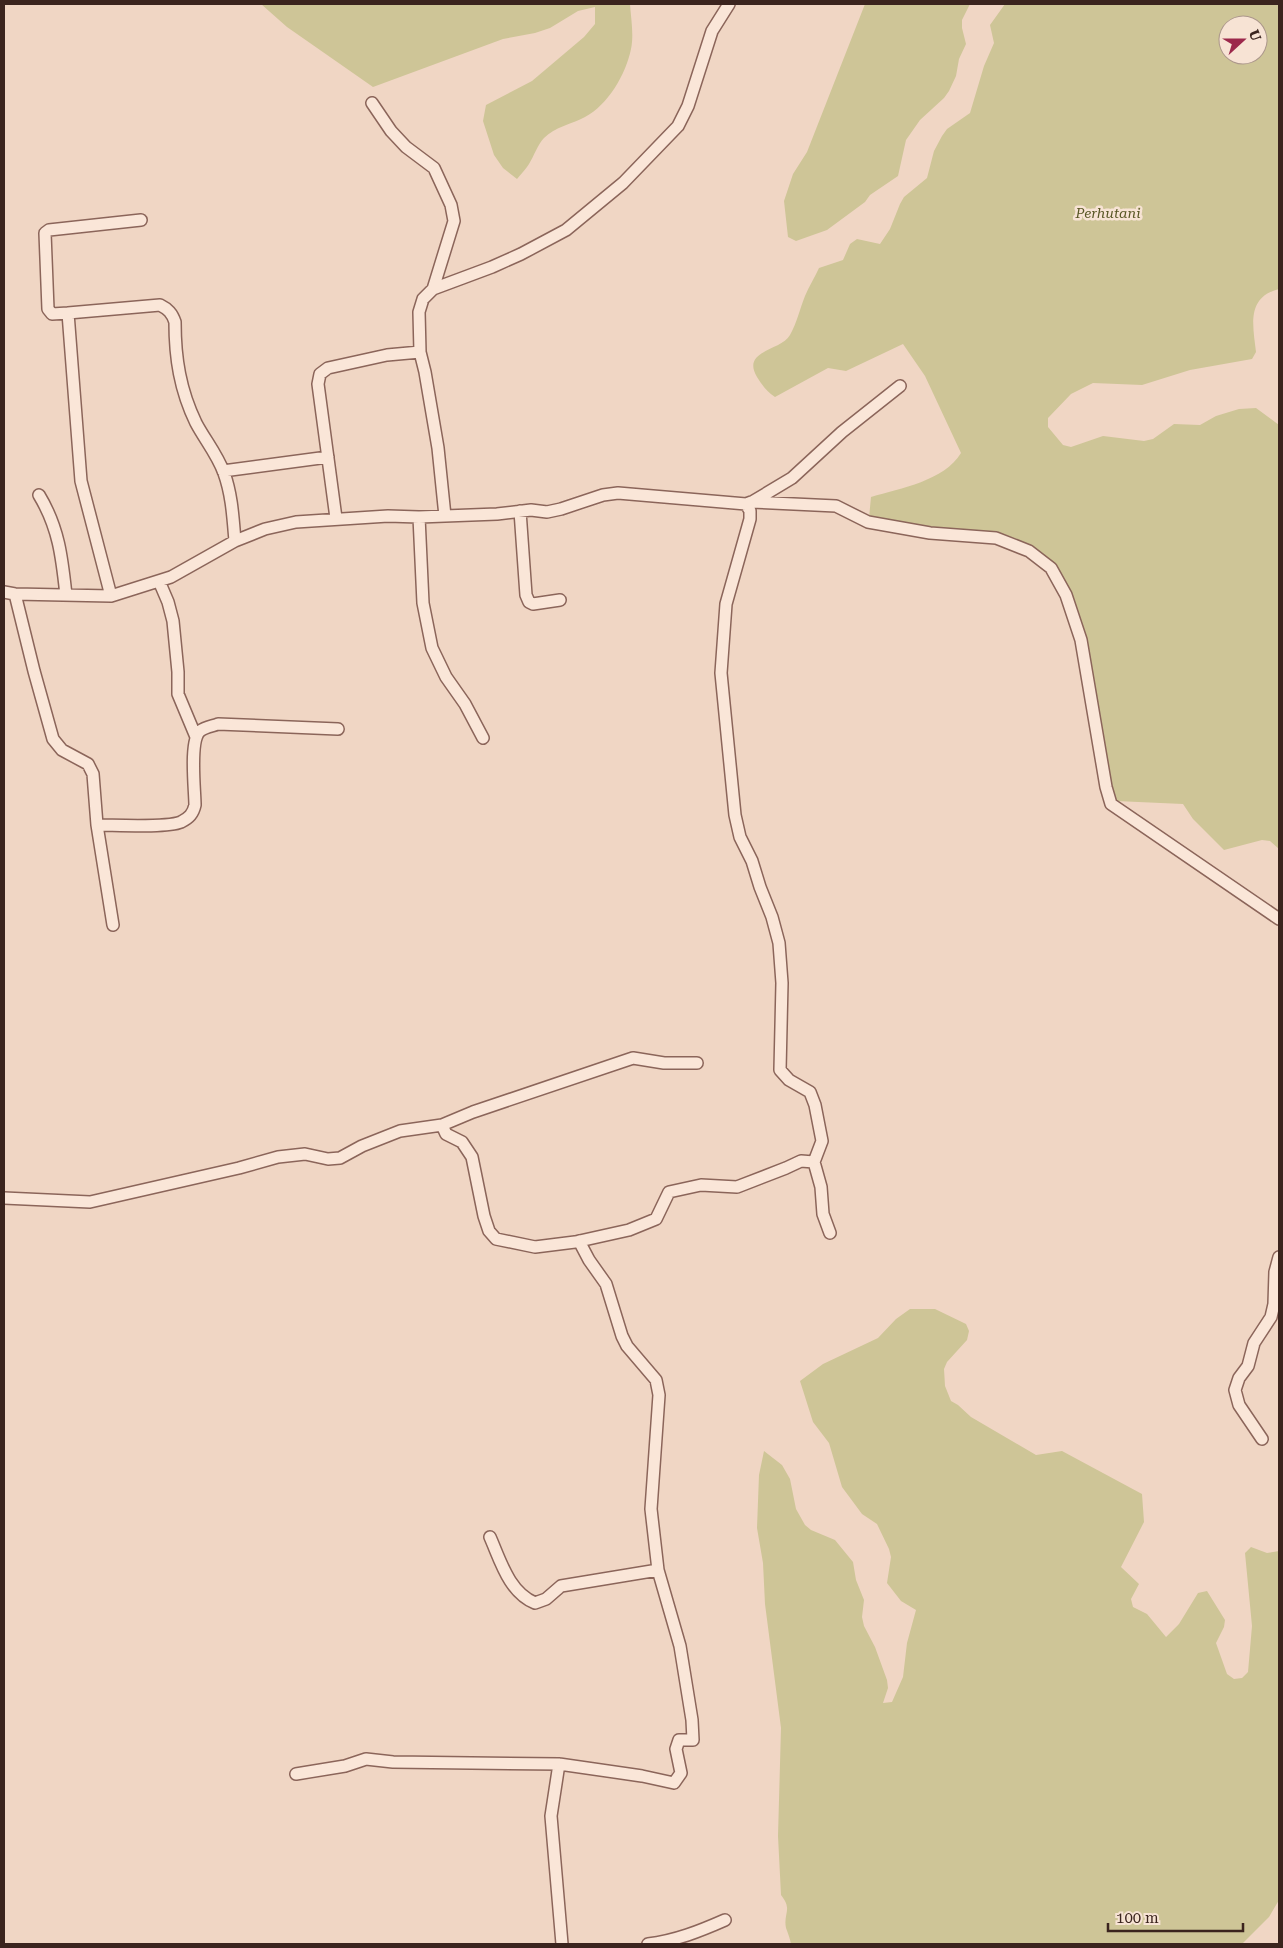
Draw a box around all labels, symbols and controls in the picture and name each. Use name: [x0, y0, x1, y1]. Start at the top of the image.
north arrow: [1218, 15, 1268, 65]
text: U: [1246, 27, 1265, 43]
park label: Perhutani: [1074, 205, 1141, 221]
scale bar: [1108, 1900, 1243, 1932]
text: 100 m: [1116, 1909, 1159, 1927]

